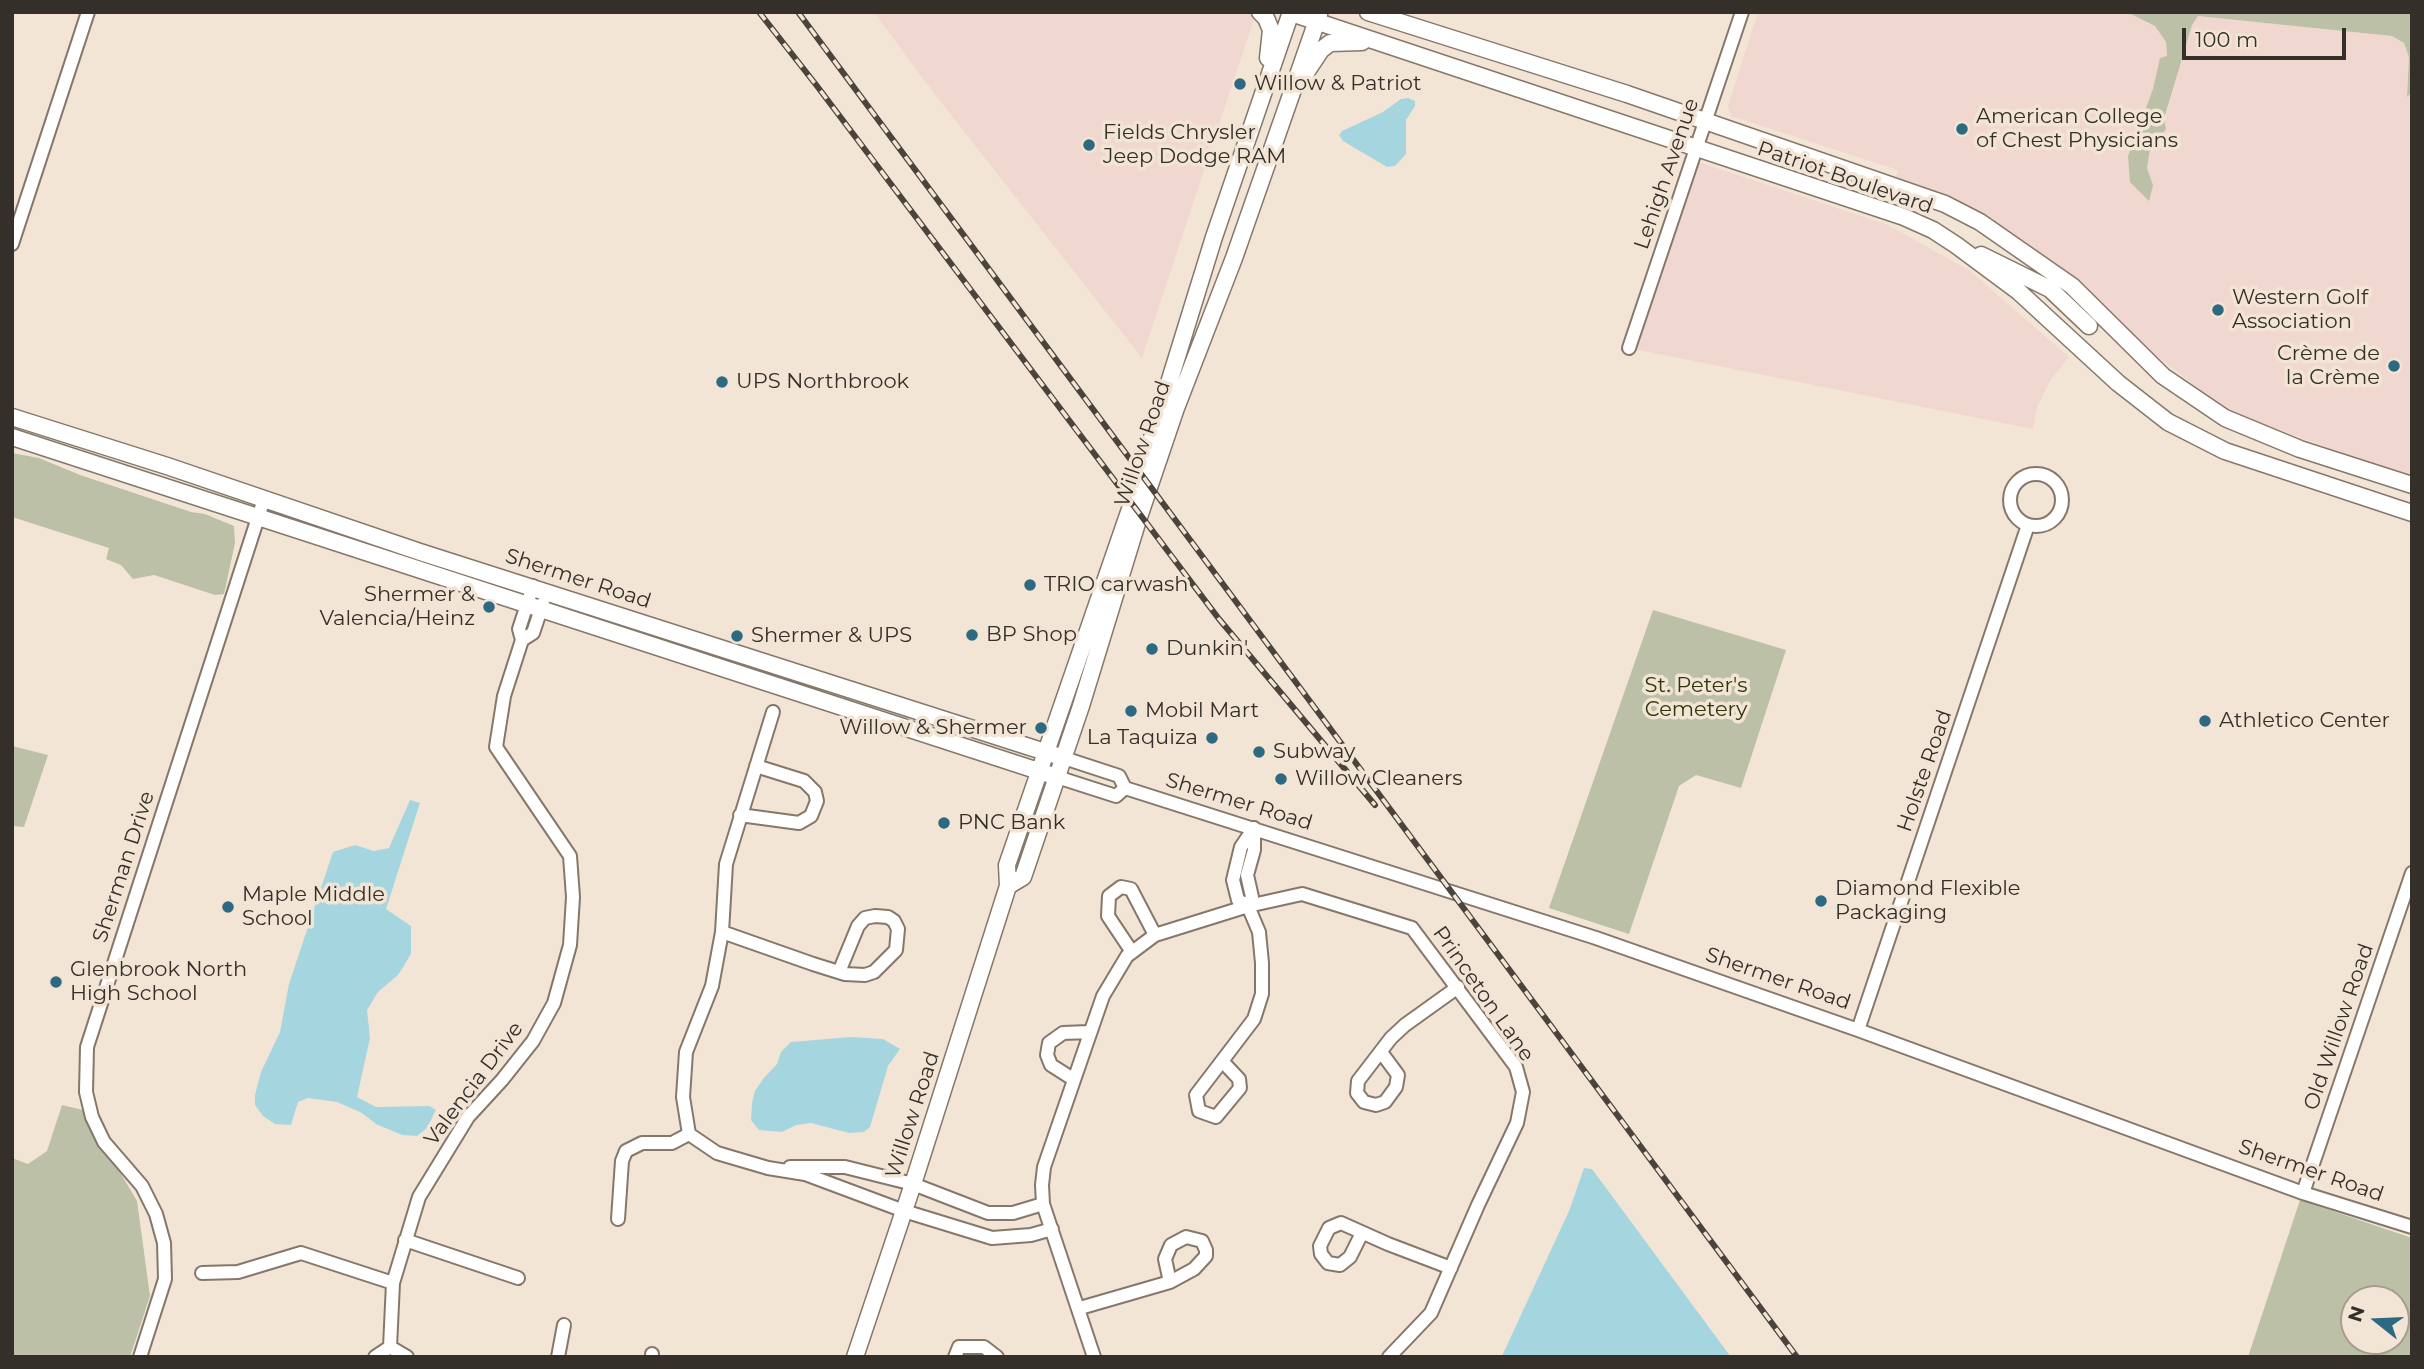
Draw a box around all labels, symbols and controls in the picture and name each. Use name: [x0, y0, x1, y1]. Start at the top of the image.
scale bar: [2186, 14, 2350, 58]
text: 100 m: [2195, 27, 2258, 52]
place label: Willow & Patriot: [1254, 71, 1422, 97]
marker: Willow & Patriot: [1232, 76, 1248, 92]
street label: Lehigh Avenue: [1629, 95, 1705, 253]
place label: American College of Chest Physicians: [1976, 104, 2178, 154]
place label: Fields Chrysler Jeep Dodge RAM: [1103, 120, 1286, 170]
marker: American College of Chest Physicians: [1954, 121, 1970, 137]
street label: Patriot Boulevard: [1754, 136, 1936, 220]
marker: Fields Chrysler Jeep Dodge RAM: [1081, 137, 1097, 153]
place label: Western Golf Association: [2232, 285, 2368, 335]
marker: Western Golf Association: [2210, 302, 2226, 318]
place label: Crème de la Crème: [2277, 341, 2380, 391]
marker: Crème de la Crème: [2386, 358, 2402, 374]
place label: UPS Northbrook: [736, 369, 909, 395]
marker: UPS Northbrook: [714, 374, 730, 390]
street label: Willow Road: [1110, 378, 1176, 510]
street label: Shermer Road: [502, 544, 654, 614]
place label: TRIO carwash: [1044, 572, 1189, 598]
marker: TRIO carwash: [1022, 577, 1038, 593]
place label: Shermer & Valencia/Heinz: [320, 582, 475, 632]
marker: Shermer & Valencia/Heinz: [481, 599, 497, 615]
place label: BP Shop: [986, 622, 1077, 648]
place label: Shermer & UPS: [751, 623, 912, 649]
marker: BP Shop: [964, 627, 980, 643]
marker: Shermer & UPS: [729, 628, 745, 644]
place label: Dunkin': [1166, 636, 1248, 662]
marker: Dunkin': [1144, 641, 1160, 657]
park label: St. Peter's Cemetery: [1645, 673, 1747, 723]
place label: Mobil Mart: [1145, 698, 1259, 724]
marker: Mobil Mart: [1123, 703, 1139, 719]
street label: Holste Road: [1892, 707, 1958, 835]
place label: Athletico Center: [2219, 708, 2390, 734]
marker: Athletico Center: [2197, 713, 2213, 729]
place label: Willow & Shermer: [839, 715, 1027, 741]
marker: Willow & Shermer: [1033, 720, 1049, 736]
place label: La Taquiza: [1087, 725, 1198, 751]
marker: La Taquiza: [1204, 730, 1220, 746]
place label: Subway: [1273, 739, 1355, 765]
marker: Subway: [1251, 744, 1267, 760]
place label: Willow Cleaners: [1295, 766, 1463, 792]
street label: Shermer Road: [1163, 768, 1315, 836]
marker: Willow Cleaners: [1273, 771, 1289, 787]
street label: Sherman Drive: [88, 788, 160, 946]
place label: PNC Bank: [958, 810, 1065, 836]
marker: PNC Bank: [936, 815, 952, 831]
place label: Diamond Flexible Packaging: [1835, 876, 2021, 926]
place label: Maple Middle School: [242, 882, 385, 932]
marker: Diamond Flexible Packaging: [1813, 893, 1829, 909]
marker: Maple Middle School: [220, 899, 236, 915]
street label: Princeton Lane: [1427, 921, 1539, 1067]
street label: Old Willow Road: [2299, 940, 2379, 1114]
street label: Shermer Road: [1702, 942, 1854, 1016]
place label: Glenbrook North High School: [70, 957, 247, 1007]
marker: Glenbrook North High School: [48, 974, 64, 990]
street label: Valencia Drive: [419, 1017, 529, 1151]
street label: Willow Road: [881, 1049, 945, 1181]
street label: Shermer Road: [2235, 1134, 2387, 1208]
north arrow: [2340, 1285, 2410, 1355]
text: N: [2343, 1303, 2370, 1325]

